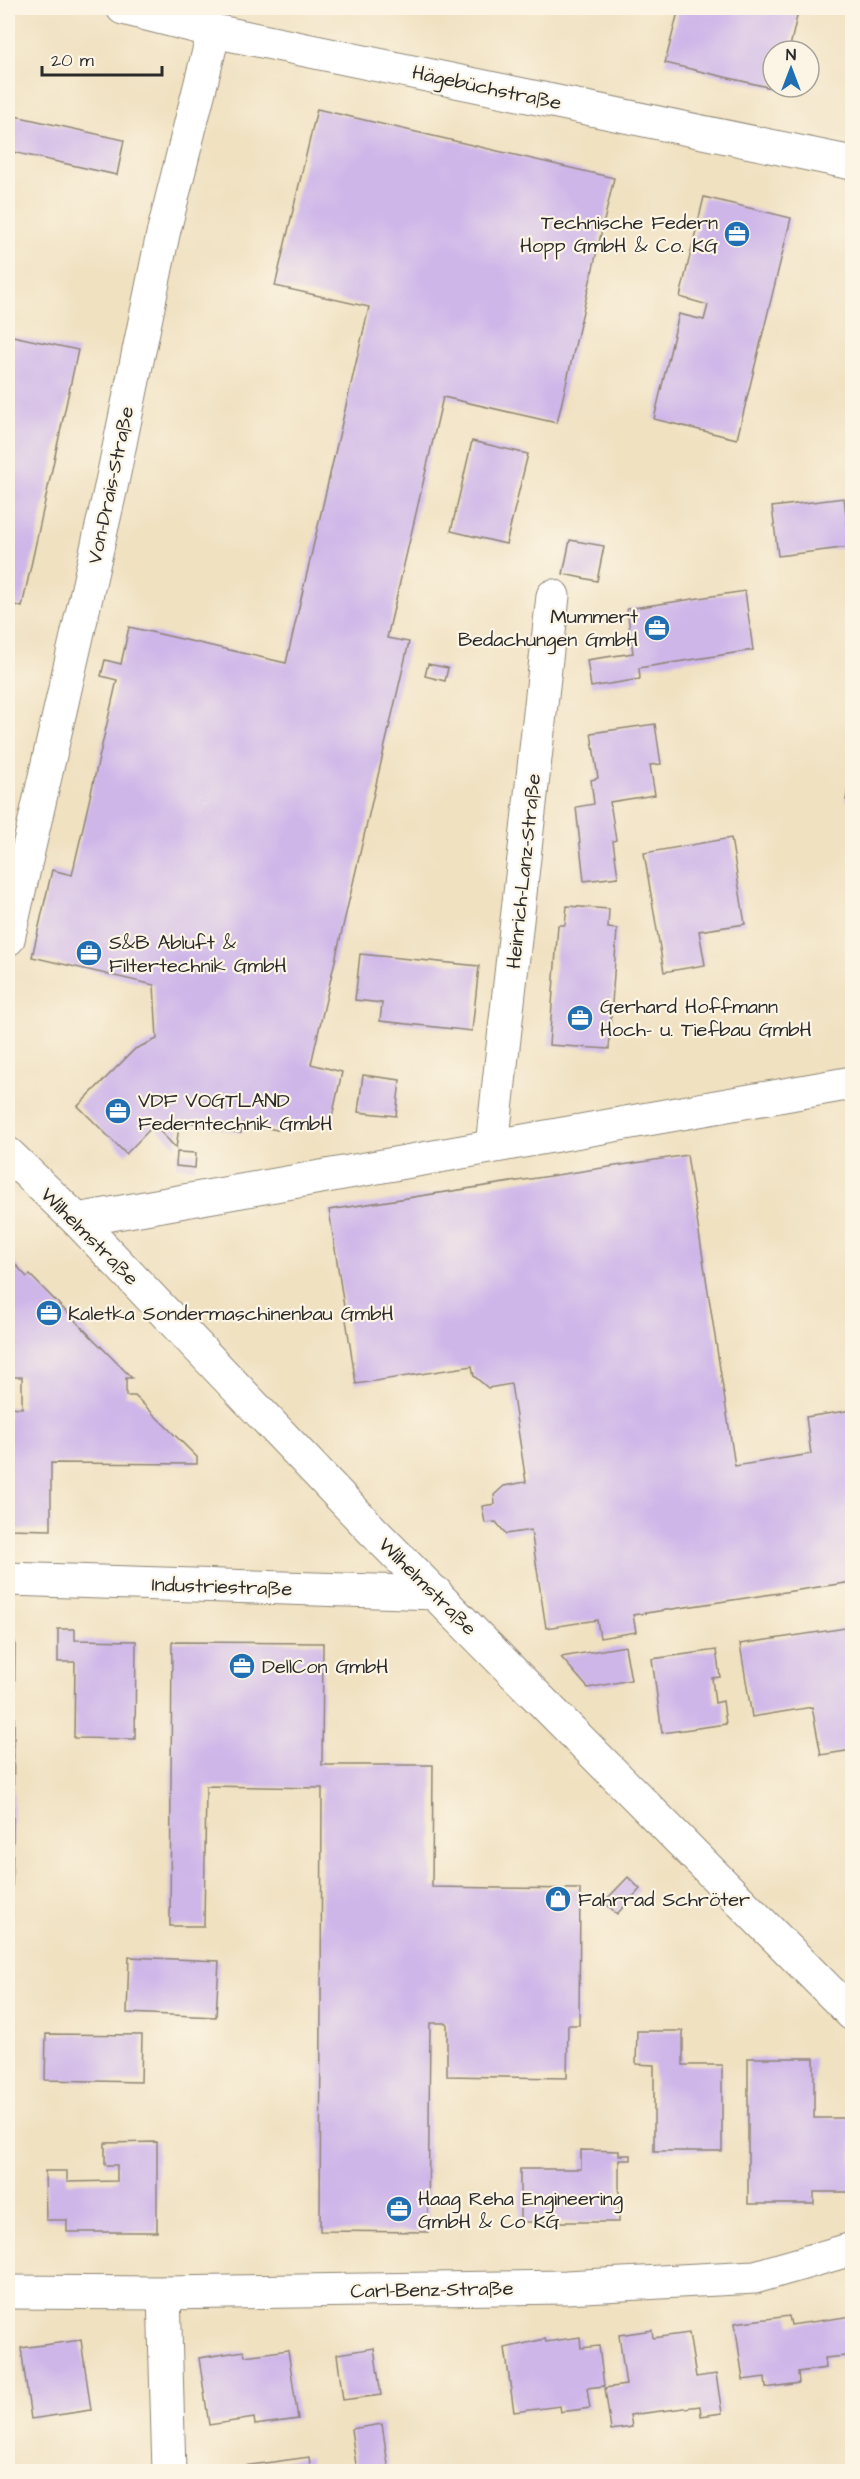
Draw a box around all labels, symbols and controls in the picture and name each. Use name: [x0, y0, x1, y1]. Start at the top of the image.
scale bar: [42, 39, 162, 77]
north arrow: [761, 39, 821, 99]
text: N: [786, 44, 796, 66]
text: 20 m: [51, 48, 94, 73]
street label: Hägebüchstraße: [409, 59, 564, 118]
place label: Technische Federn Hopp GmbH & Co. KG: [520, 209, 718, 260]
office icon: Technische Federn Hopp GmbH & Co. KG: [722, 219, 752, 249]
street label: Von-Drais-Straße: [81, 404, 141, 567]
place label: Mummert Bedachungen GmbH: [458, 603, 638, 655]
office icon: Mummert Bedachungen GmbH: [642, 613, 672, 643]
street label: Heinrich-Lanz-Straße: [500, 772, 548, 970]
place label: S&B Abluft & Filtertechnik GmbH: [109, 929, 287, 980]
office icon: S&B Abluft & Filtertechnik GmbH: [74, 938, 104, 968]
place label: Gerhard Hoffmann Hoch- u. Tiefbau GmbH: [600, 993, 812, 1044]
office icon: Gerhard Hoffmann Hoch- u. Tiefbau GmbH: [565, 1003, 595, 1033]
place label: VDF VOGTLAND Federntechnik GmbH: [138, 1087, 332, 1138]
office icon: VDF VOGTLAND Federntechnik GmbH: [103, 1096, 133, 1126]
street label: Wilhelmstraße: [34, 1181, 145, 1292]
office icon: Kaletka Sondermaschinenbau GmbH: [34, 1298, 64, 1328]
place label: Kaletka Sondermaschinenbau GmbH: [68, 1300, 394, 1328]
street label: Wilhelmstraße: [372, 1531, 483, 1642]
street label: Industriestraße: [151, 1571, 293, 1603]
office icon: DellCon GmbH: [227, 1651, 257, 1681]
place label: DellCon GmbH: [262, 1653, 388, 1681]
shop icon: Fahrrad Schröter: [543, 1884, 573, 1914]
place label: Fahrrad Schröter: [578, 1886, 750, 1914]
place label: Haag Reha Engineering GmbH & Co KG: [418, 2185, 623, 2236]
office icon: Haag Reha Engineering GmbH & Co KG: [384, 2194, 414, 2224]
street label: Carl-Benz-Straße: [350, 2275, 514, 2305]

